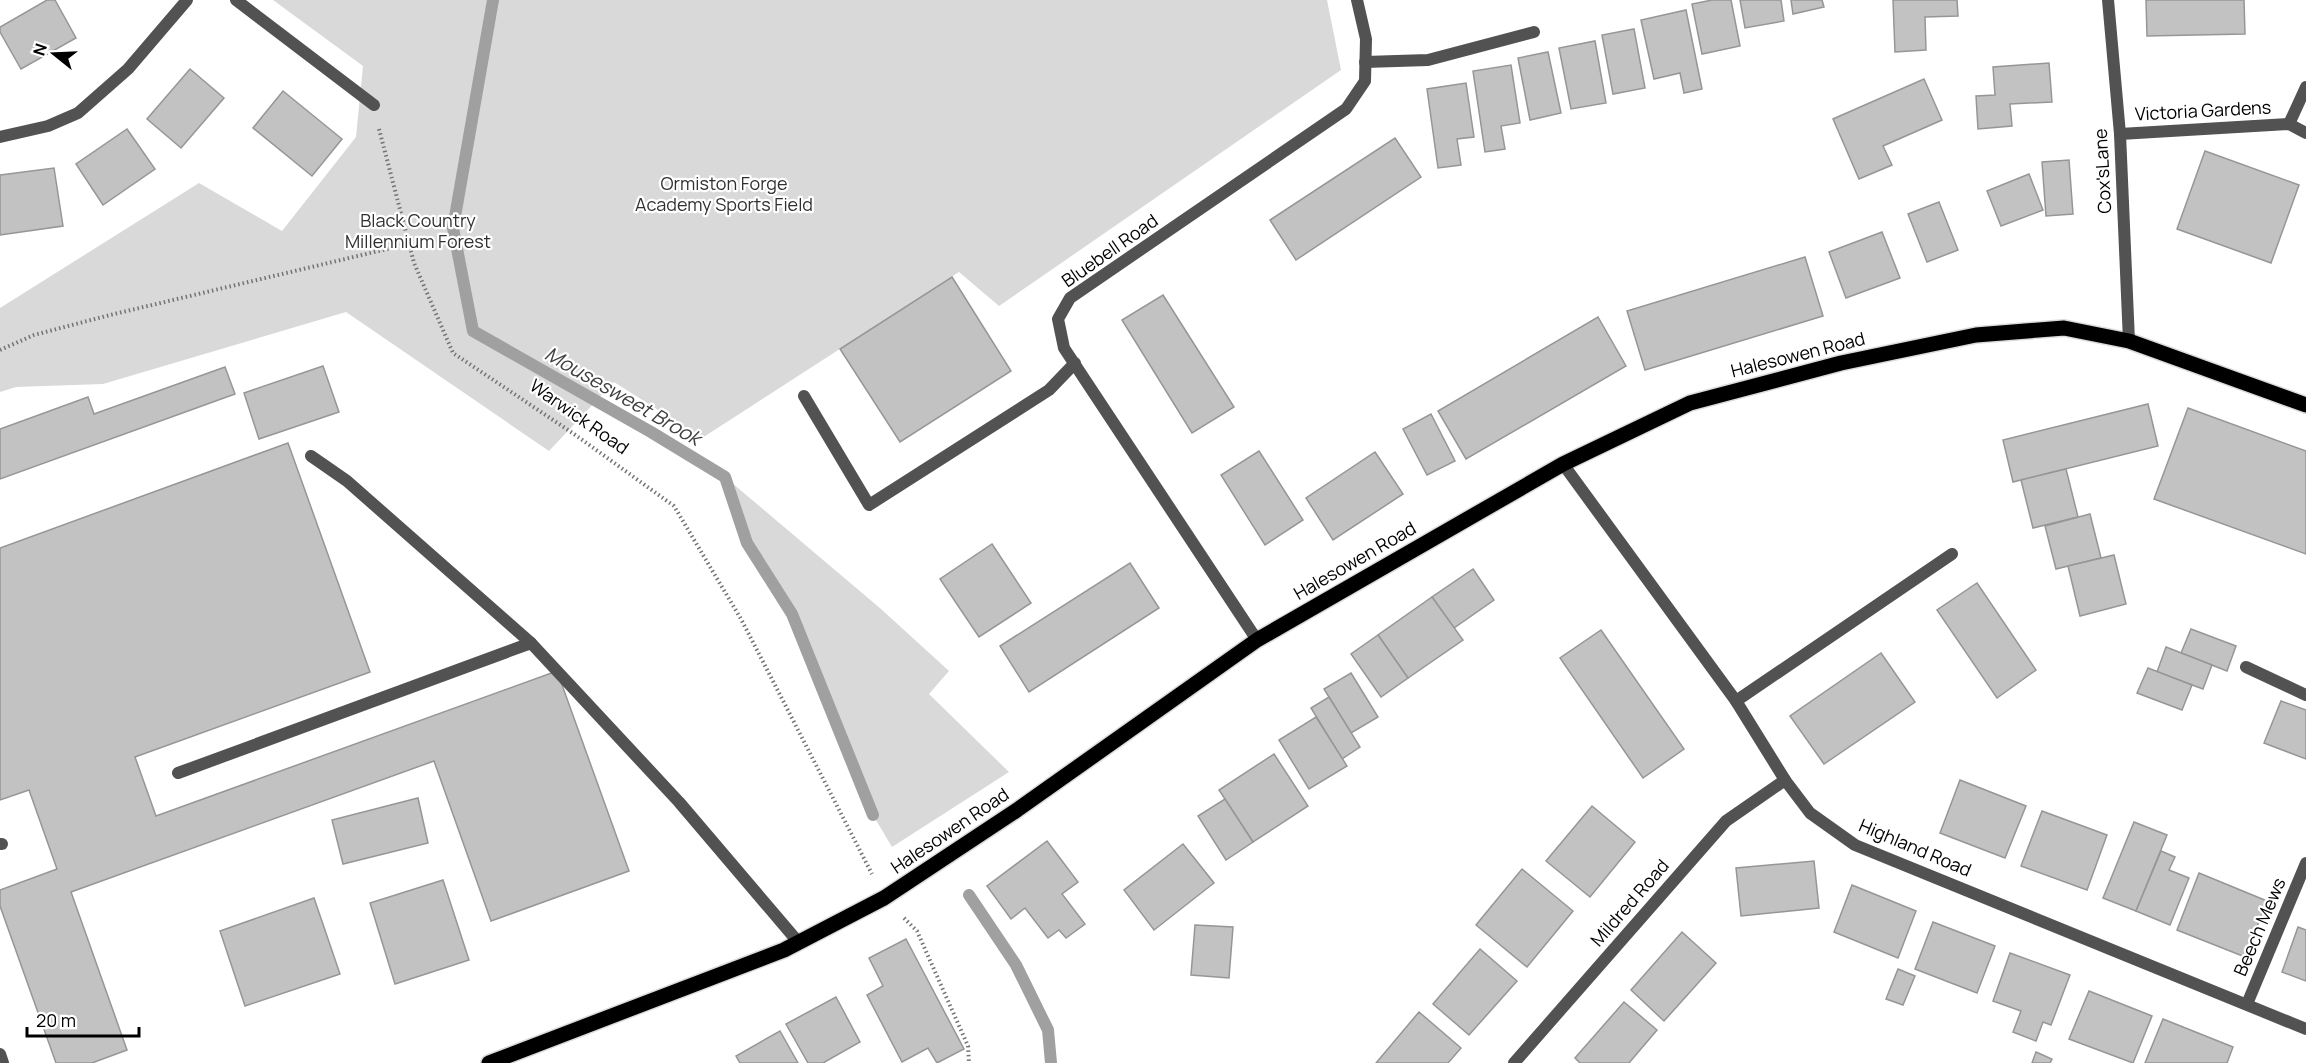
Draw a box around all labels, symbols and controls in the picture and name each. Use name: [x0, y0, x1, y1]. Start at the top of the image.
north arrow: [24, 24, 84, 84]
text: N: [27, 40, 52, 58]
street label: Victoria Gardens: [2134, 94, 2272, 126]
street label: Cox'sLane: [2088, 128, 2116, 214]
park label: Ormiston Forge Academy Sports Field: [635, 171, 813, 216]
park label: Black Country Millennium Forest: [345, 208, 491, 253]
street label: Bluebell Road: [1057, 208, 1162, 292]
street label: Halesowen Road: [1728, 326, 1867, 382]
water label: Mousesweet Brook: [540, 340, 709, 453]
street label: Warwick Road: [525, 373, 634, 459]
street label: Halesowen Road: [1289, 515, 1420, 605]
street label: Halesowen Road: [886, 782, 1013, 879]
street label: Highland Road: [1856, 813, 1975, 881]
street label: Mildred Road: [1585, 854, 1674, 951]
street label: Beech Mews: [2228, 874, 2291, 979]
scale bar: [27, 1000, 140, 1038]
text: 20 m: [36, 1008, 76, 1032]

